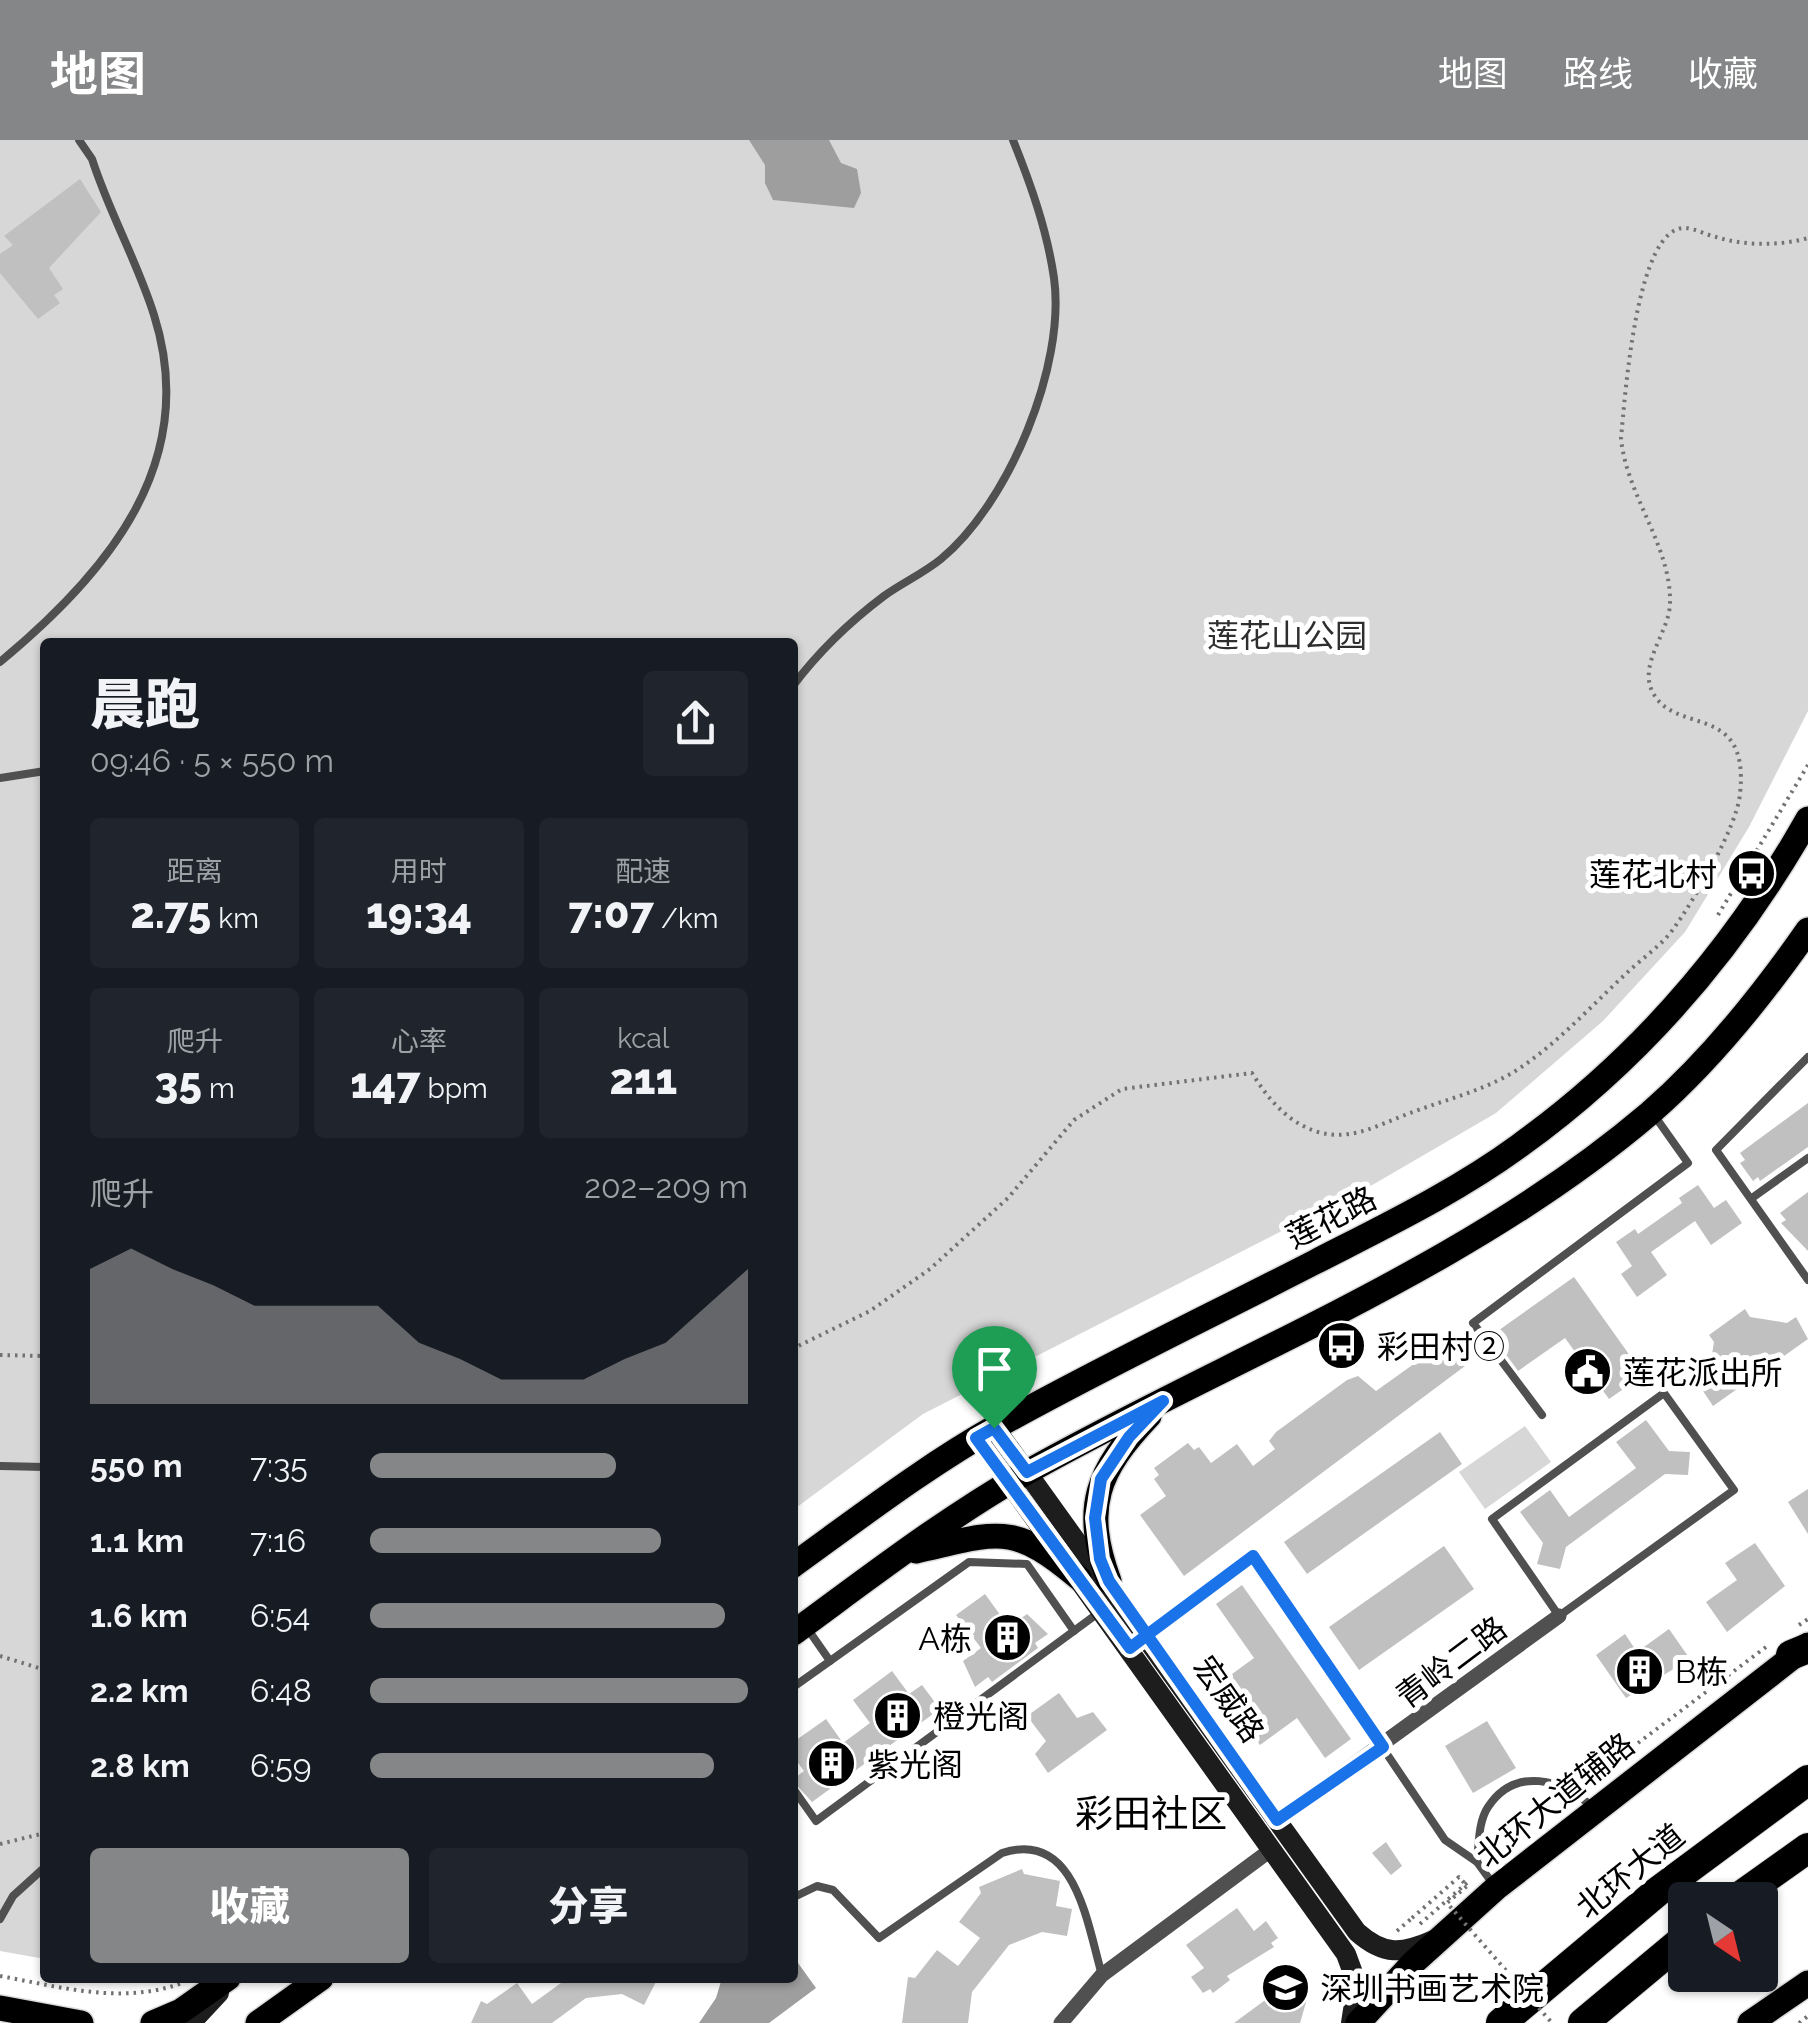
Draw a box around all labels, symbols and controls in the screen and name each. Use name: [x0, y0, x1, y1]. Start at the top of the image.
text: 地图: [50, 46, 146, 102]
text: 地图: [1438, 53, 1508, 94]
text: 路线: [1563, 53, 1633, 94]
text: 收藏: [1688, 53, 1758, 94]
park label: 莲花山公园: [1207, 617, 1367, 654]
button: share: [643, 671, 748, 776]
text: 晨跑: [90, 672, 200, 737]
text: 09:46 · 5 × 550 m: [90, 742, 334, 779]
bus stop icon: 莲花北村: [1726, 848, 1778, 900]
text: 距离: [167, 855, 223, 888]
text: 用时: [391, 855, 447, 888]
text: 配速: [615, 855, 671, 888]
place label: 莲花北村: [1589, 856, 1717, 893]
text: 2.75: [130, 889, 211, 938]
text: 19:34: [366, 889, 472, 938]
text: 7:07: [568, 889, 654, 938]
text: km: [211, 902, 259, 935]
text: /km: [654, 902, 718, 935]
text: kcal: [617, 1022, 669, 1055]
text: 爬升: [167, 1025, 223, 1058]
text: 心率: [391, 1025, 447, 1058]
text: 211: [609, 1055, 677, 1104]
text: 35: [155, 1059, 202, 1108]
text: 147: [350, 1059, 420, 1108]
text: m: [202, 1072, 235, 1105]
text: bpm: [420, 1072, 488, 1105]
text: 202–209 m: [584, 1168, 748, 1205]
text: 爬升: [90, 1175, 154, 1212]
street label: 莲花路: [1280, 1179, 1382, 1255]
bus stop icon: 彩田村②: [1316, 1320, 1368, 1372]
pin: [952, 1326, 1037, 1429]
place label: 彩田村②: [1377, 1328, 1505, 1365]
icon: arrive: [967, 1341, 1022, 1396]
public building icon: 莲花派出所: [1562, 1346, 1614, 1398]
place label: 莲花派出所: [1623, 1354, 1783, 1391]
text: 550 m: [90, 1447, 183, 1484]
text: 7:35: [250, 1447, 308, 1484]
text: 1.1 km: [90, 1522, 184, 1559]
text: 7:16: [250, 1522, 306, 1559]
text: 1.6 km: [90, 1597, 188, 1634]
text: 6:54: [250, 1597, 310, 1634]
street label: 青岭二路: [1389, 1609, 1513, 1715]
building icon: A栋: [981, 1612, 1033, 1664]
place label: A栋: [918, 1620, 972, 1657]
building icon: B栋: [1614, 1645, 1666, 1697]
street label: 宏威路: [1186, 1649, 1272, 1749]
place label: B栋: [1675, 1653, 1728, 1690]
text: 2.2 km: [90, 1672, 189, 1709]
text: 6:48: [250, 1672, 312, 1709]
building icon: 橙光阁: [872, 1690, 924, 1742]
place label: 橙光阁: [933, 1698, 1029, 1735]
street label: 北环大道辅路: [1468, 1725, 1642, 1875]
building icon: 紫光阁: [806, 1738, 858, 1790]
place label: 紫光阁: [867, 1746, 963, 1783]
text: 2.8 km: [90, 1747, 190, 1784]
text: 6:59: [250, 1747, 312, 1784]
district label: 彩田社区: [1075, 1791, 1227, 1836]
street label: 北环大道: [1568, 1816, 1692, 1926]
button: 收藏: [90, 1848, 409, 1963]
button: 分享: [429, 1848, 748, 1963]
north arrow: [1668, 1882, 1778, 1992]
map controls: [1668, 1882, 1778, 1992]
school or university icon: 深圳书画艺术院: [1259, 1962, 1311, 2014]
place label: 深圳书画艺术院: [1320, 1970, 1544, 2007]

